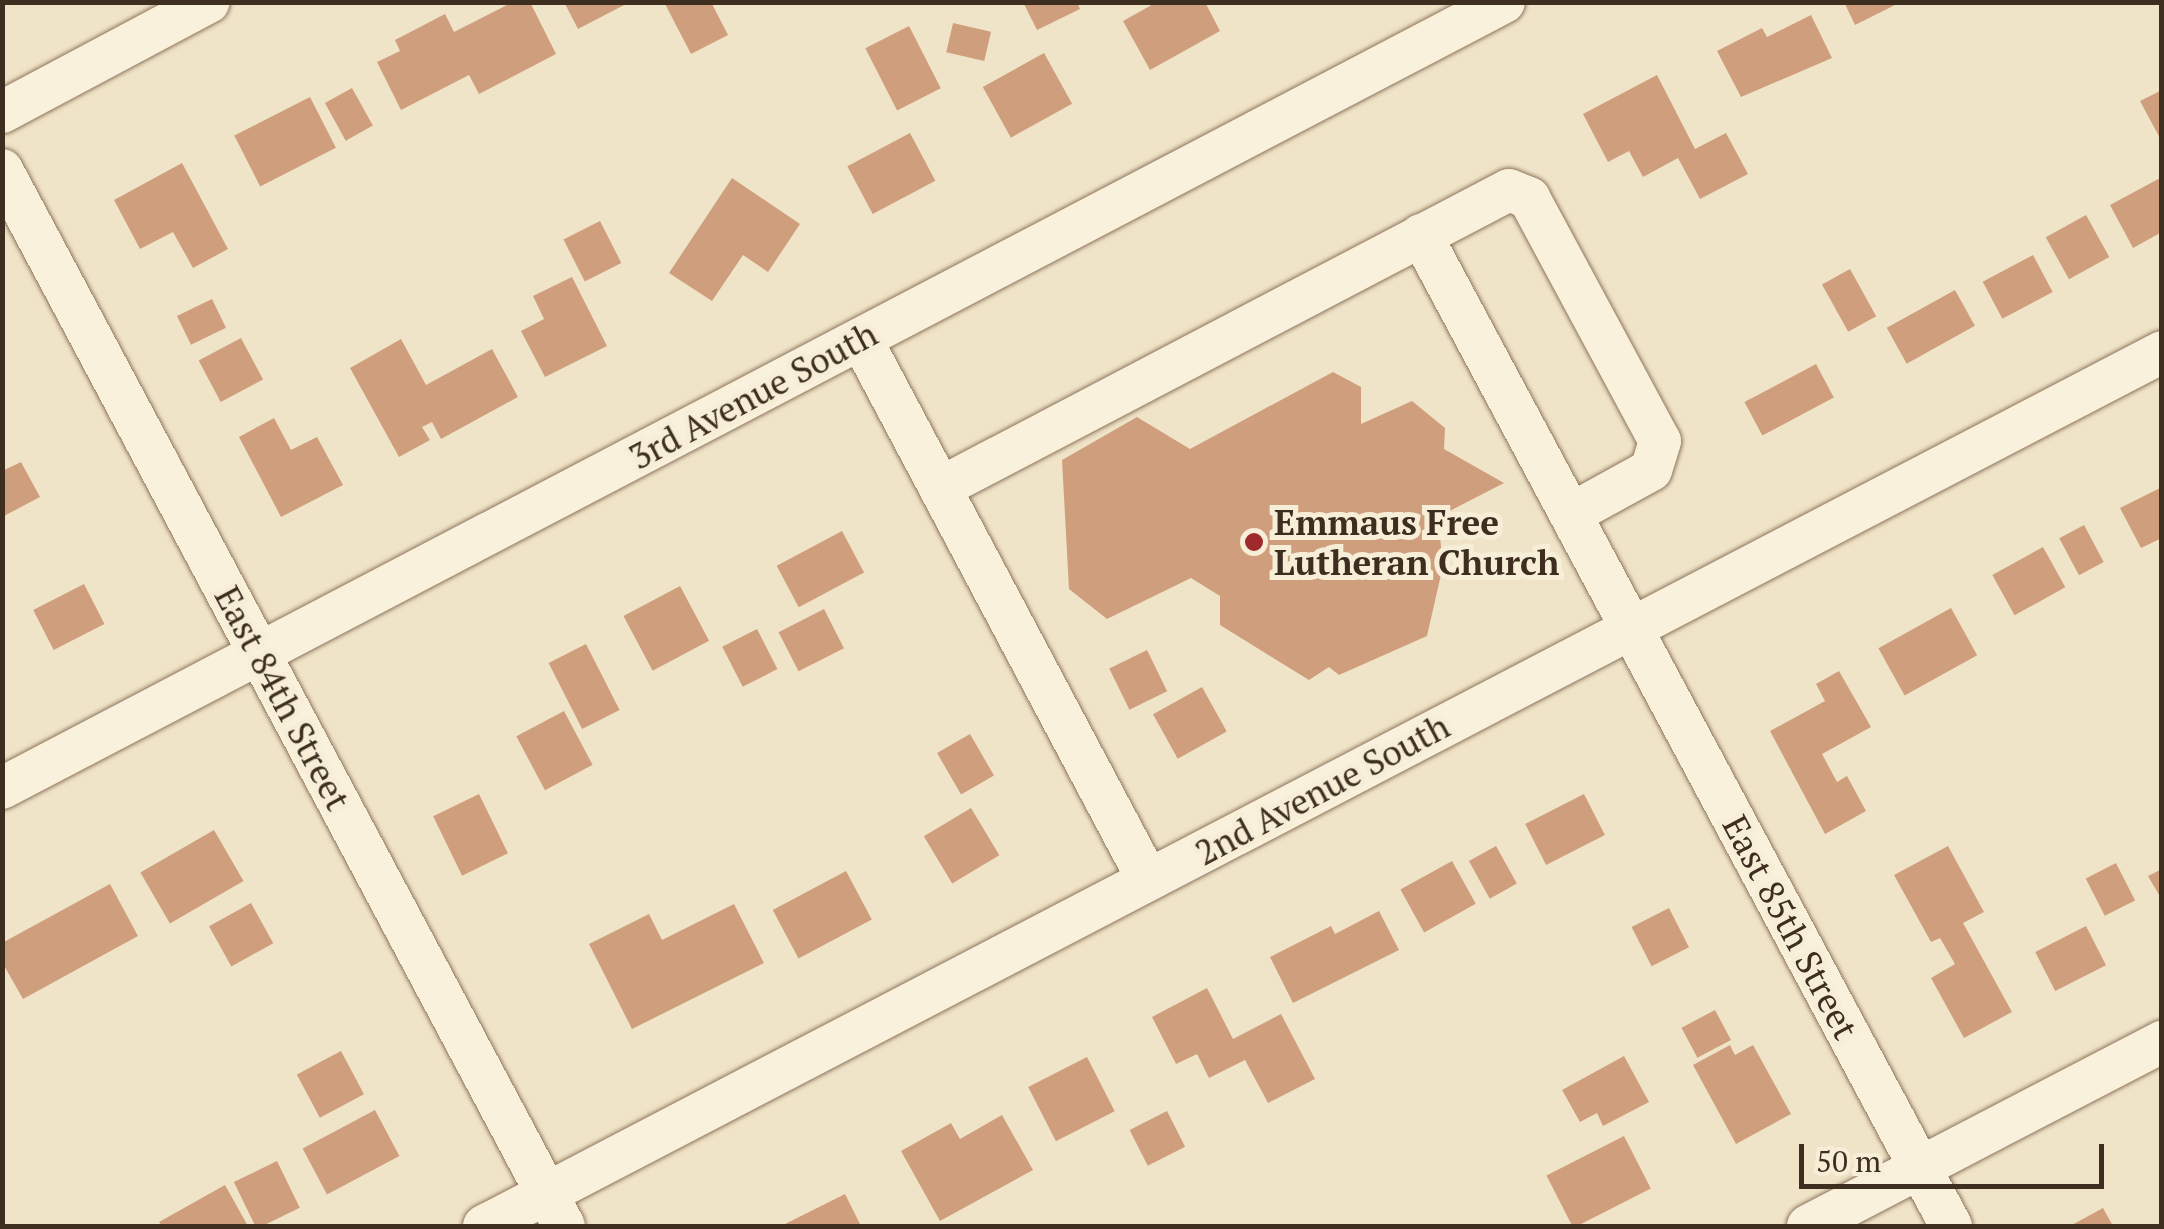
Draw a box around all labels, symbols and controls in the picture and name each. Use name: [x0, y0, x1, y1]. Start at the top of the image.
street label: 3rd Avenue South: [622, 312, 884, 478]
place label: Emmaus Free Lutheran Church: [1274, 501, 1559, 583]
marker: Emmaus Free Lutheran Church: [1243, 531, 1265, 553]
street label: East 84th Street: [206, 579, 360, 817]
street label: 2nd Avenue South: [1188, 704, 1456, 874]
street label: East 85th Street: [1714, 808, 1868, 1046]
scale bar: [1804, 1124, 2109, 1186]
text: 50 m: [1816, 1141, 1881, 1181]

